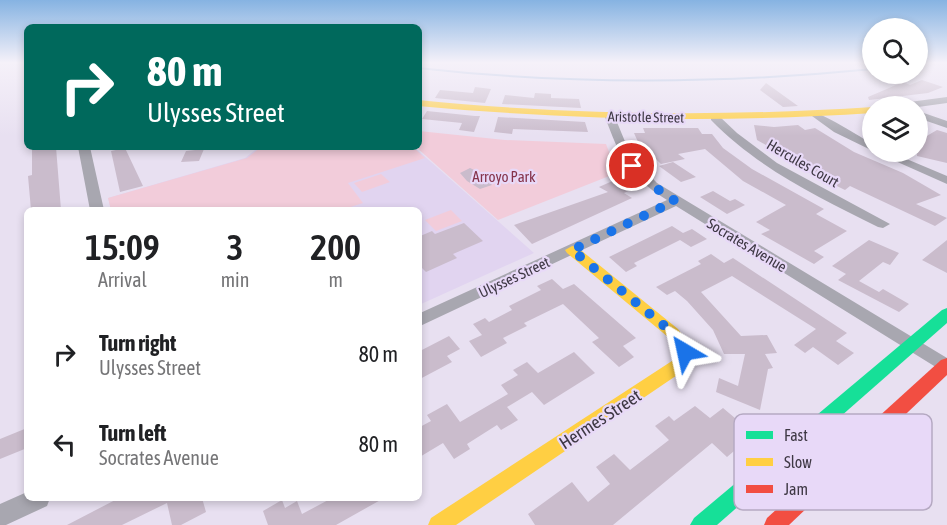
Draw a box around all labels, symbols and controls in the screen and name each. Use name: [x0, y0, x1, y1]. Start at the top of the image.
map controls: [862, 18, 928, 162]
button: search: [862, 18, 928, 84]
text: 80 m: [147, 47, 222, 95]
icon: right: [48, 48, 126, 126]
button: layers: [862, 96, 928, 162]
text: Ulysses Street: [147, 97, 285, 128]
street label: Aristotle Street: [608, 108, 684, 126]
street label: Hercules Court: [764, 136, 842, 190]
pin: [606, 140, 657, 191]
icon: arrive: [615, 149, 648, 182]
park label: Arroyo Park: [472, 168, 536, 185]
street label: Socrates Avenue: [704, 215, 790, 276]
text: 15:09: [85, 226, 160, 268]
text: 3: [227, 226, 243, 268]
text: 200: [310, 226, 361, 268]
street label: Ulysses Street: [476, 253, 552, 301]
text: Arrival: [98, 268, 147, 291]
text: min: [221, 268, 249, 291]
text: m: [328, 268, 343, 291]
position arrow: [653, 320, 717, 384]
text: Turn right: [99, 330, 176, 356]
icon: right: [48, 338, 81, 371]
text: 80 m: [358, 341, 398, 367]
text: Ulysses Street: [99, 356, 201, 379]
street label: Hermes Street: [555, 385, 645, 453]
legend: [734, 414, 932, 510]
text: Turn left: [99, 420, 166, 446]
text: Fast: [784, 426, 808, 444]
icon: left: [48, 428, 81, 461]
text: 80 m: [358, 431, 398, 457]
text: Socrates Avenue: [99, 446, 219, 469]
text: Slow: [784, 453, 812, 471]
text: Jam: [784, 480, 808, 498]

